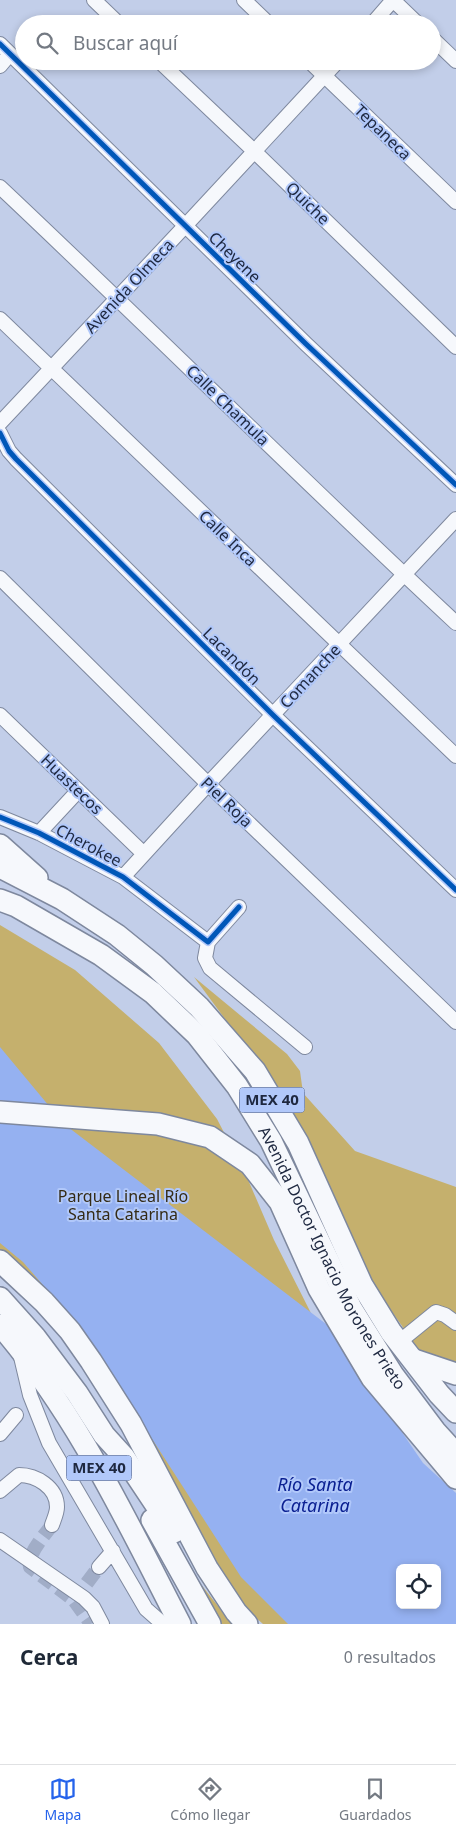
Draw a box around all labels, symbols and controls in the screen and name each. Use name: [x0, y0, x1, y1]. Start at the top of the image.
search box: [15, 15, 441, 70]
icon: search: [33, 29, 61, 57]
text: Buscar aquí: [73, 30, 178, 56]
street label: Tepaneca: [350, 99, 416, 165]
street label: Quiche: [281, 177, 335, 229]
street label: Cheyene: [204, 227, 266, 287]
street label: Avenida Olmeca: [79, 234, 179, 338]
street label: Calle Chamula: [182, 360, 274, 450]
street label: Calle Inca: [194, 505, 262, 571]
street label: Lacandón: [198, 622, 266, 690]
street label: Comanche: [275, 639, 345, 713]
street label: Huastecos: [36, 749, 108, 819]
street label: Piel Roja: [196, 772, 258, 832]
street label: Cherokee: [52, 818, 126, 872]
road number: MEX 40: [240, 1088, 304, 1112]
street label: Avenida Doctor Ignacio Morones Prieto: [253, 1122, 411, 1394]
park label: Parque Lineal Río Santa Catarina: [58, 1185, 188, 1225]
road number: MEX 40: [66, 1456, 132, 1480]
water label: Río Santa Catarina: [277, 1472, 353, 1517]
map controls: [396, 1564, 441, 1609]
button: locate: [396, 1564, 441, 1609]
text: Cerca: [20, 1643, 78, 1671]
text: 0 resultados: [344, 1646, 436, 1668]
tab: Mapa: [44, 1775, 81, 1824]
tab: Cómo llegar: [170, 1775, 250, 1824]
tab: Guardados: [339, 1775, 412, 1824]

